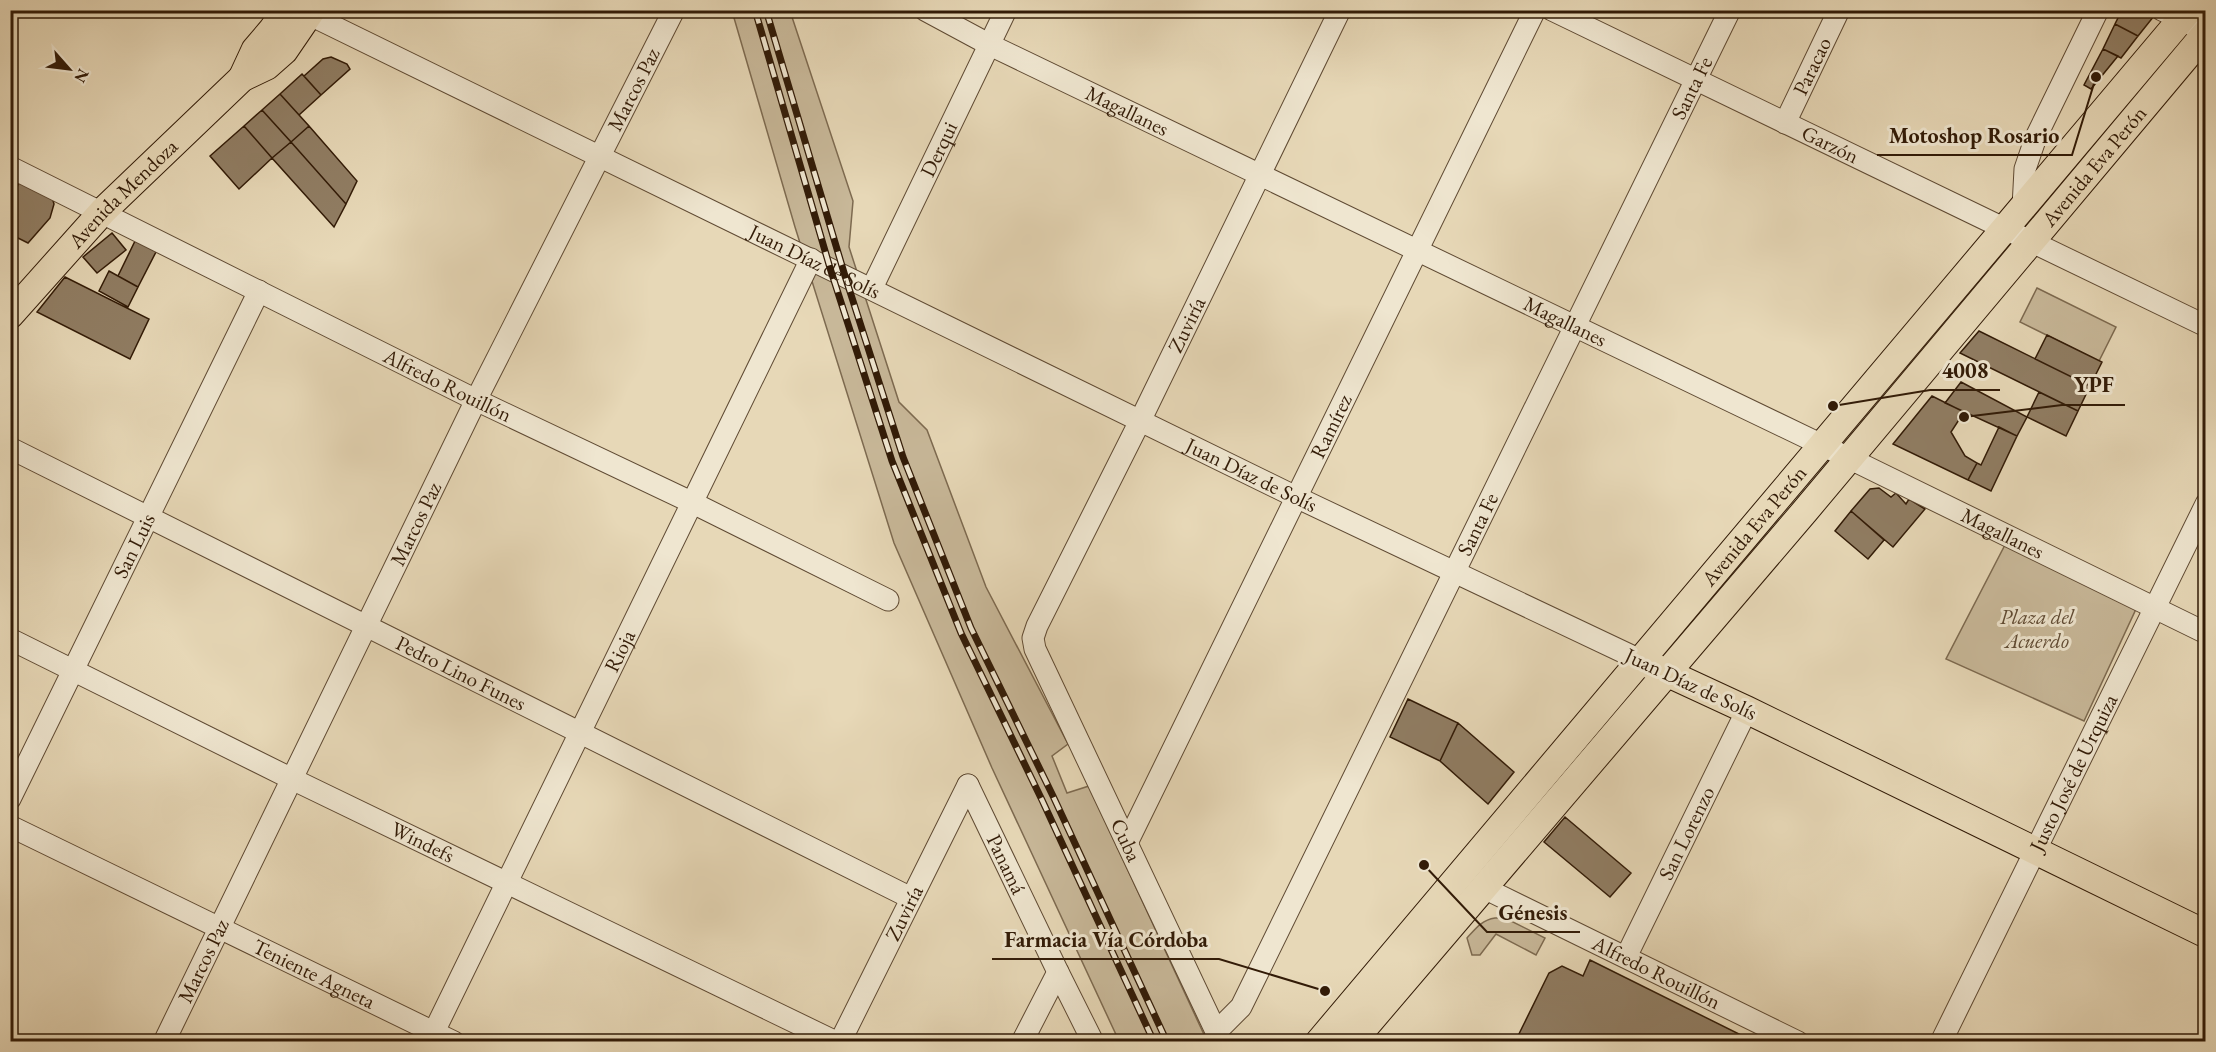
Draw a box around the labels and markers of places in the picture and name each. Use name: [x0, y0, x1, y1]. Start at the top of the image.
callout: Motoshop Rosario: [1877, 115, 2072, 155]
callout: 4008: [1930, 350, 2000, 390]
callout: YPF: [2062, 365, 2125, 405]
callout: Génesis: [1487, 892, 1580, 932]
callout: Farmacia Vía Córdoba: [992, 919, 1219, 959]

